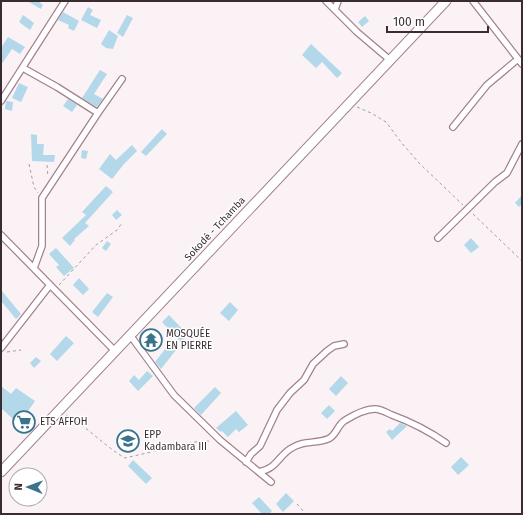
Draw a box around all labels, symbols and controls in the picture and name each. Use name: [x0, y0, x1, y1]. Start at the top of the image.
scale bar: [387, 8, 488, 34]
text: 100 m: [393, 15, 425, 29]
street label: Sokodé - Tchamba: [182, 194, 248, 264]
place label: MOSQUÉE EN PIERRE: [166, 326, 212, 352]
temple icon: MOSQUÉE EN PIERRE: [138, 327, 164, 353]
supermarket icon: ETS AFFOH: [11, 409, 37, 435]
place label: ETS AFFOH: [40, 416, 88, 428]
school or university icon: EPP Kadambara III: [115, 428, 141, 454]
place label: EPP Kadambara III: [144, 429, 207, 453]
north arrow: [8, 467, 48, 507]
text: N: [12, 483, 25, 491]

